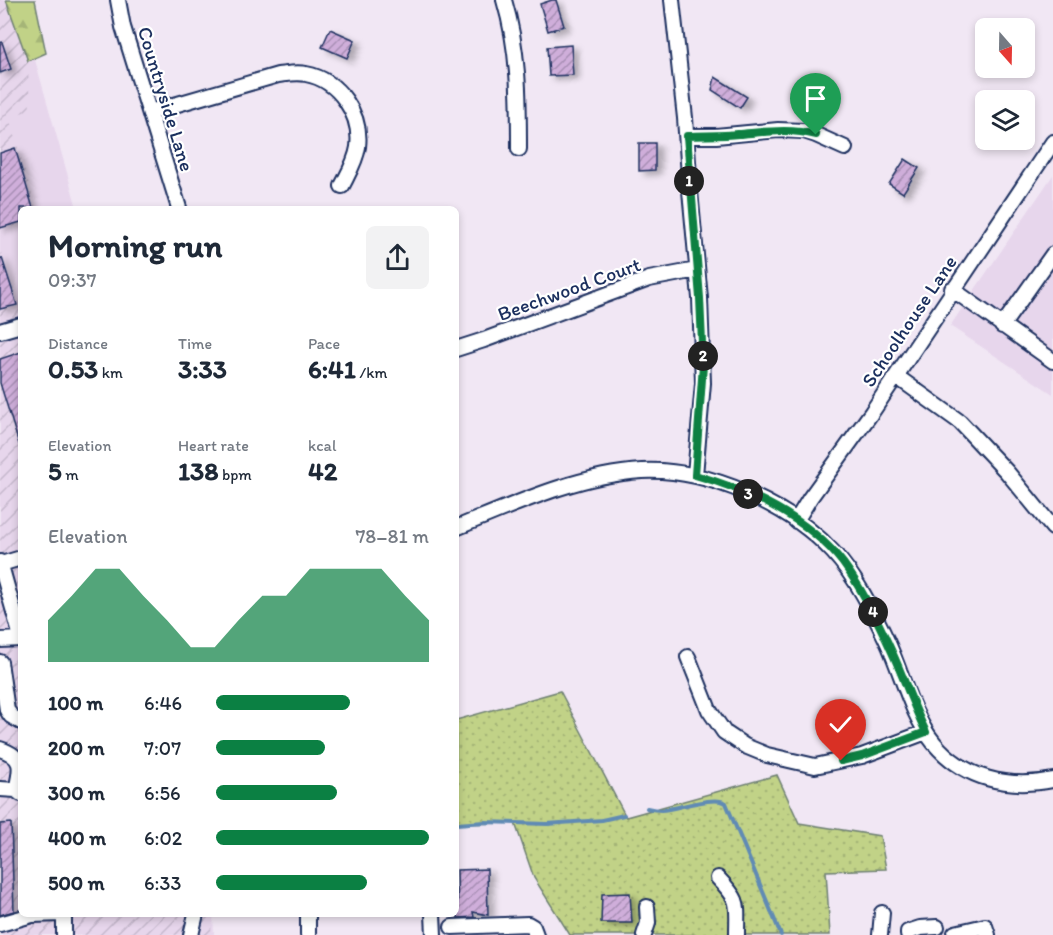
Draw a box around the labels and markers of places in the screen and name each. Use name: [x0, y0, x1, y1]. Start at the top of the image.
pin: [790, 73, 841, 135]
pin: 1: [674, 166, 704, 196]
pin: 2: [688, 341, 718, 371]
pin: 3: [733, 479, 763, 509]
pin: 4: [858, 597, 888, 627]
pin: [815, 699, 866, 761]

